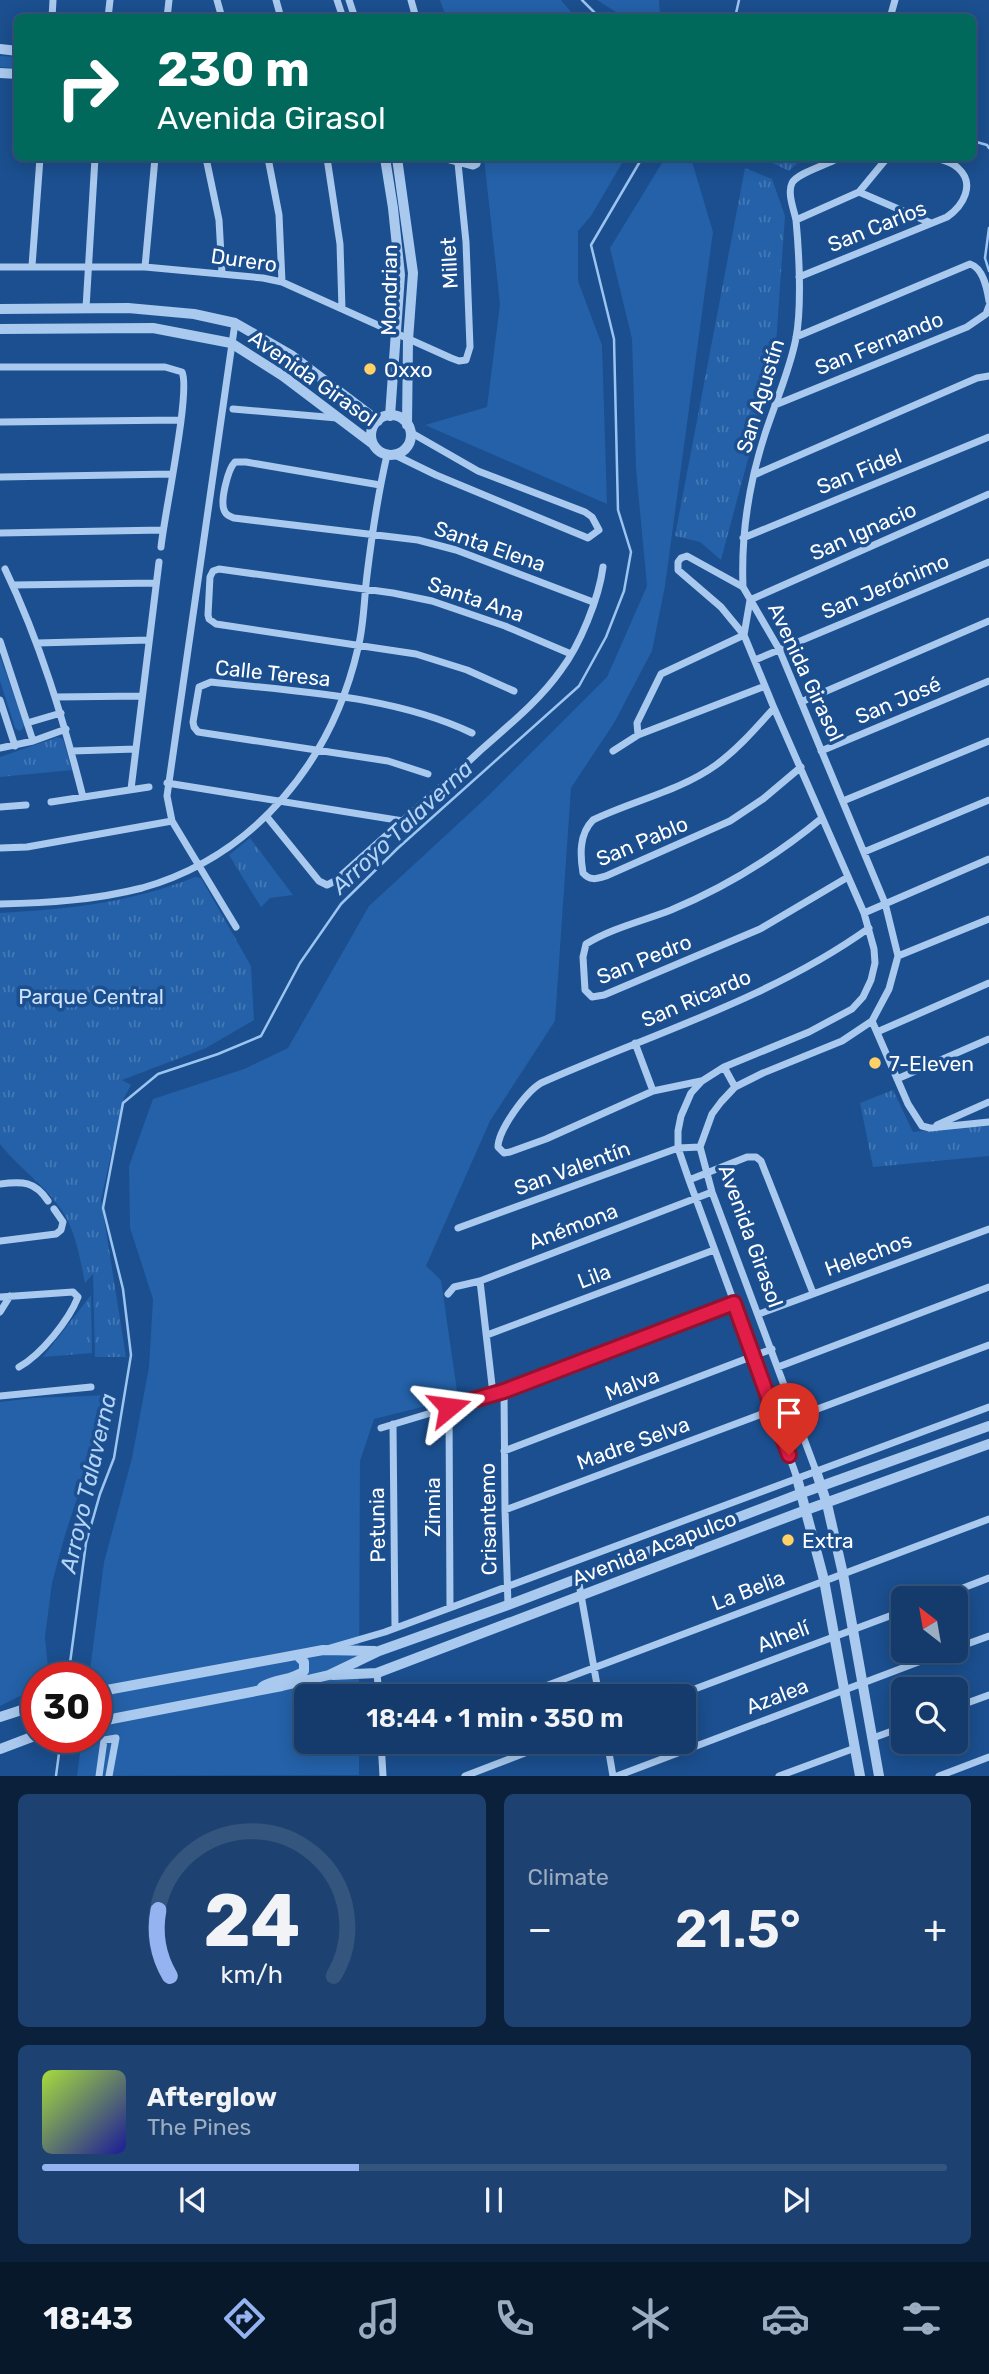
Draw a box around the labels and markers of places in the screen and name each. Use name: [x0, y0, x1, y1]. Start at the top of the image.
place label: Oxxo: [384, 357, 433, 382]
marker: Oxxo: [362, 361, 378, 377]
place label: 7-Eleven: [889, 1051, 974, 1076]
marker: 7-Eleven: [867, 1055, 883, 1071]
pin: [759, 1383, 819, 1455]
place label: Extra: [802, 1528, 854, 1553]
marker: Extra: [780, 1532, 796, 1548]

